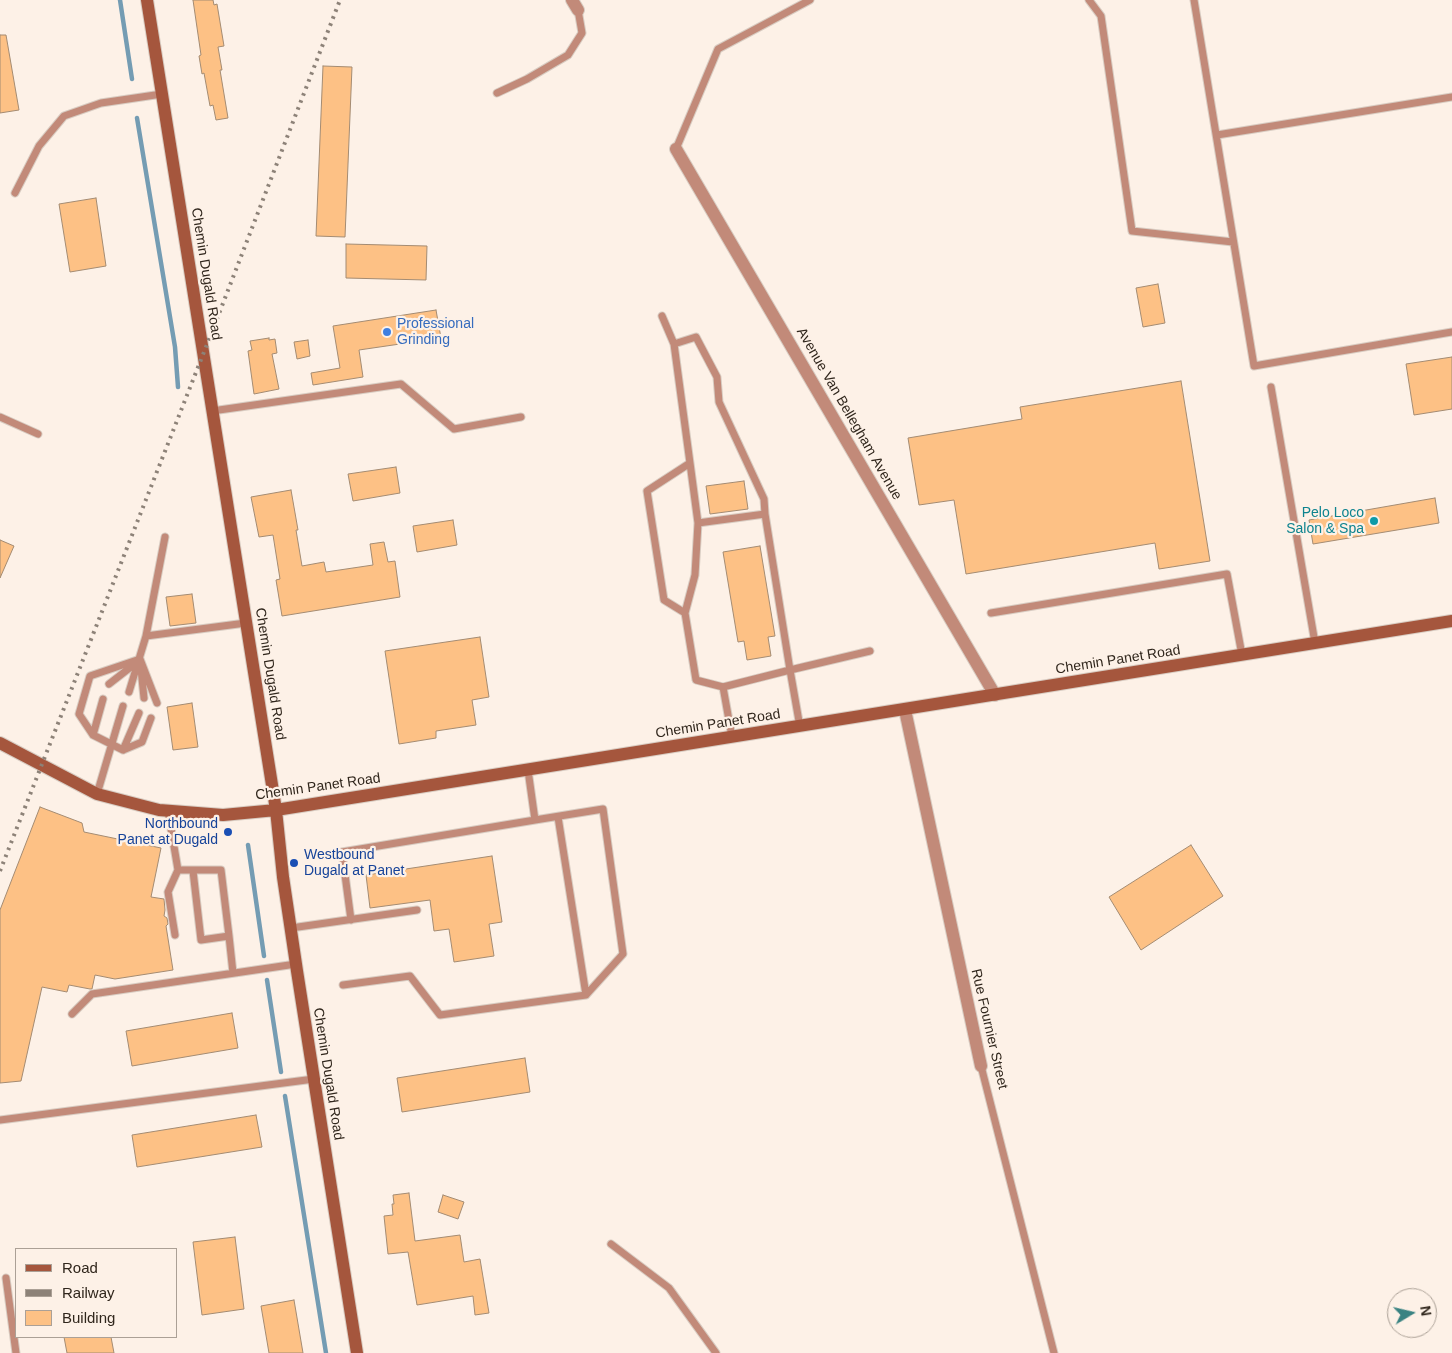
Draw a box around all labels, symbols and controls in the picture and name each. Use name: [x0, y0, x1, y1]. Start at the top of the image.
street label: Chemin Dugald Road: [187, 207, 225, 341]
place label: Professional Grinding: [397, 316, 474, 348]
street label: Avenue Van Bellegham Avenue: [793, 325, 905, 503]
marker: Professional Grinding: [381, 326, 393, 338]
place label: Pelo Loco Salon & Spa: [1286, 505, 1364, 538]
marker: Pelo Loco Salon & Spa: [1368, 515, 1380, 527]
street label: Chemin Dugald Road: [251, 607, 289, 741]
street label: Chemin Panet Road: [1054, 642, 1182, 678]
street label: Chemin Panet Road: [654, 706, 782, 742]
street label: Chemin Panet Road: [254, 770, 382, 804]
place label: Northbound Panet at Dugald: [118, 816, 218, 849]
marker: Northbound Panet at Dugald: [222, 826, 234, 838]
place label: Westbound Dugald at Panet: [304, 847, 404, 880]
marker: Westbound Dugald at Panet: [288, 857, 300, 869]
street label: Rue Fournier Street: [967, 967, 1011, 1091]
street label: Chemin Dugald Road: [309, 1007, 347, 1141]
legend: [15, 1248, 178, 1338]
text: Road: [62, 1259, 98, 1276]
text: Railway: [62, 1284, 115, 1301]
north arrow: [1387, 1288, 1437, 1338]
text: N: [1417, 1305, 1435, 1317]
text: Building: [62, 1309, 115, 1326]

